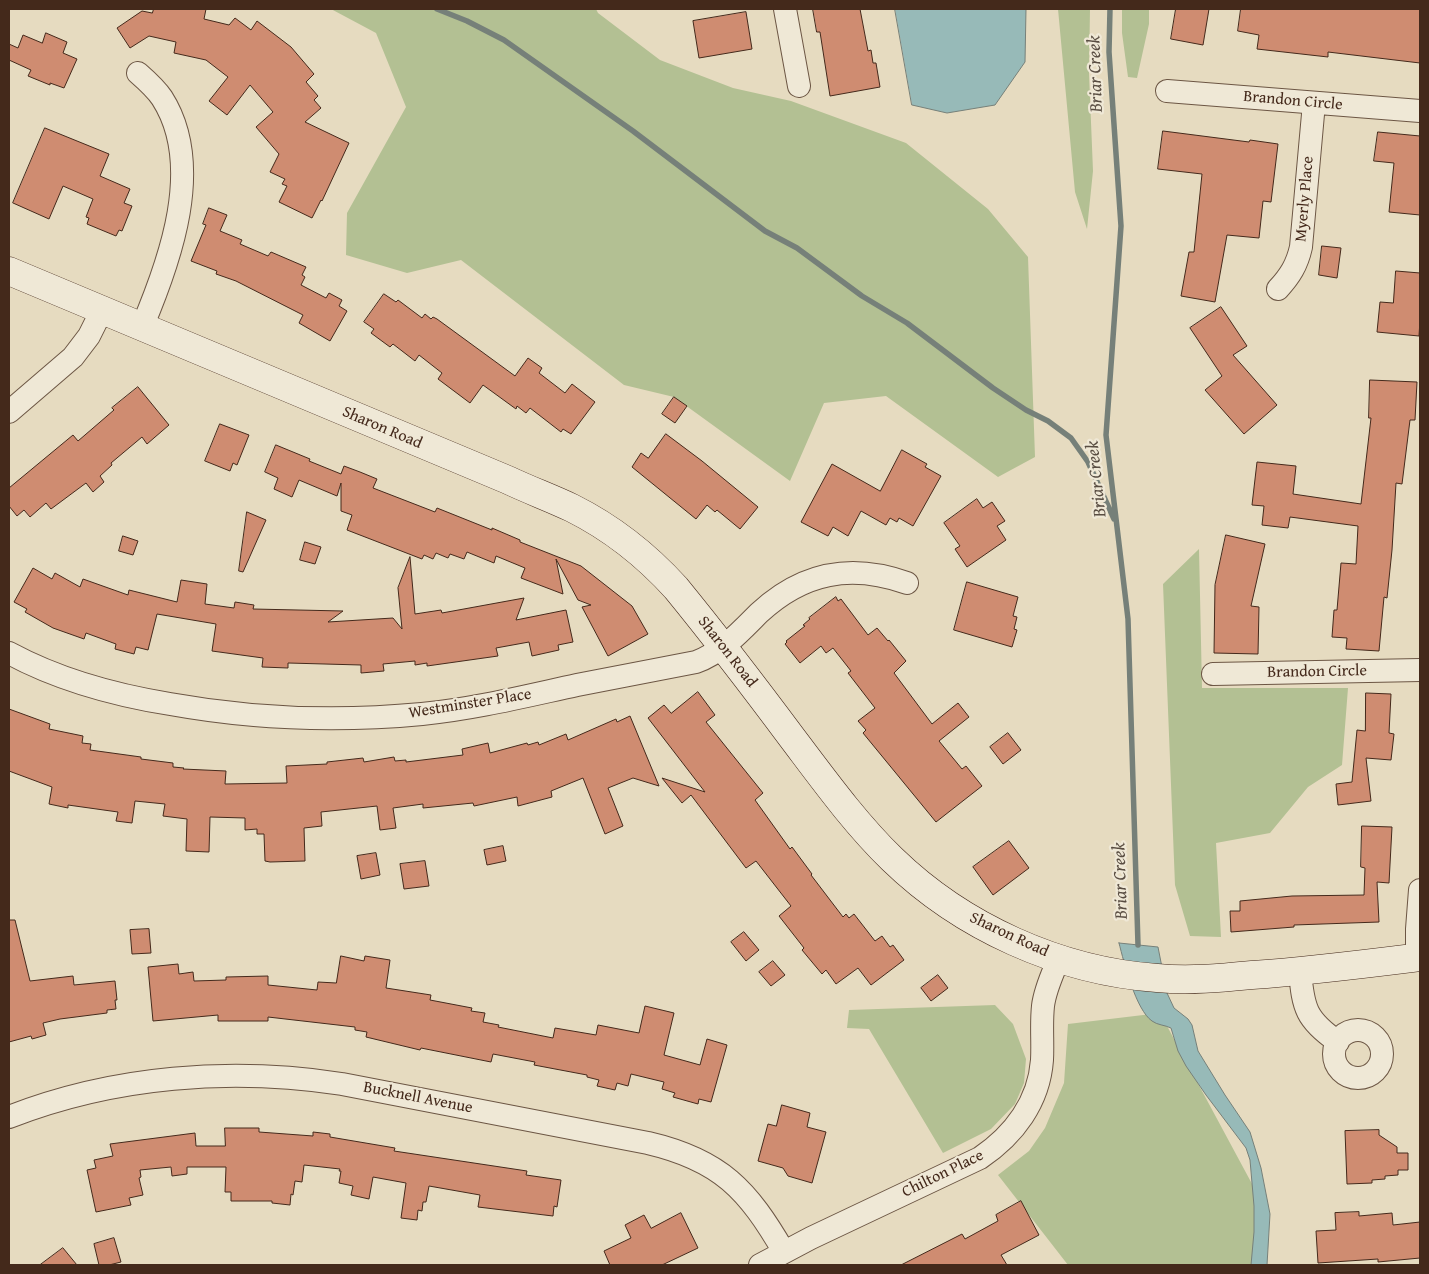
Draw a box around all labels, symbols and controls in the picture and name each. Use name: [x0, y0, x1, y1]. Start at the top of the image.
water label: Briar Creek: [1084, 35, 1108, 113]
street label: Brandon Circle: [1243, 87, 1343, 115]
street label: Myerly Place: [1292, 155, 1318, 243]
street label: Sharon Road: [339, 403, 425, 453]
water label: Briar Creek: [1082, 440, 1112, 518]
street label: Sharon Road: [693, 613, 761, 691]
street label: Brandon Circle: [1267, 662, 1367, 682]
street label: Westminster Place: [407, 685, 533, 723]
water label: Briar Creek: [1109, 842, 1133, 920]
street label: Sharon Road: [966, 908, 1052, 962]
street label: Bucknell Avenue: [362, 1078, 474, 1118]
street label: Chilton Place: [899, 1146, 987, 1202]

